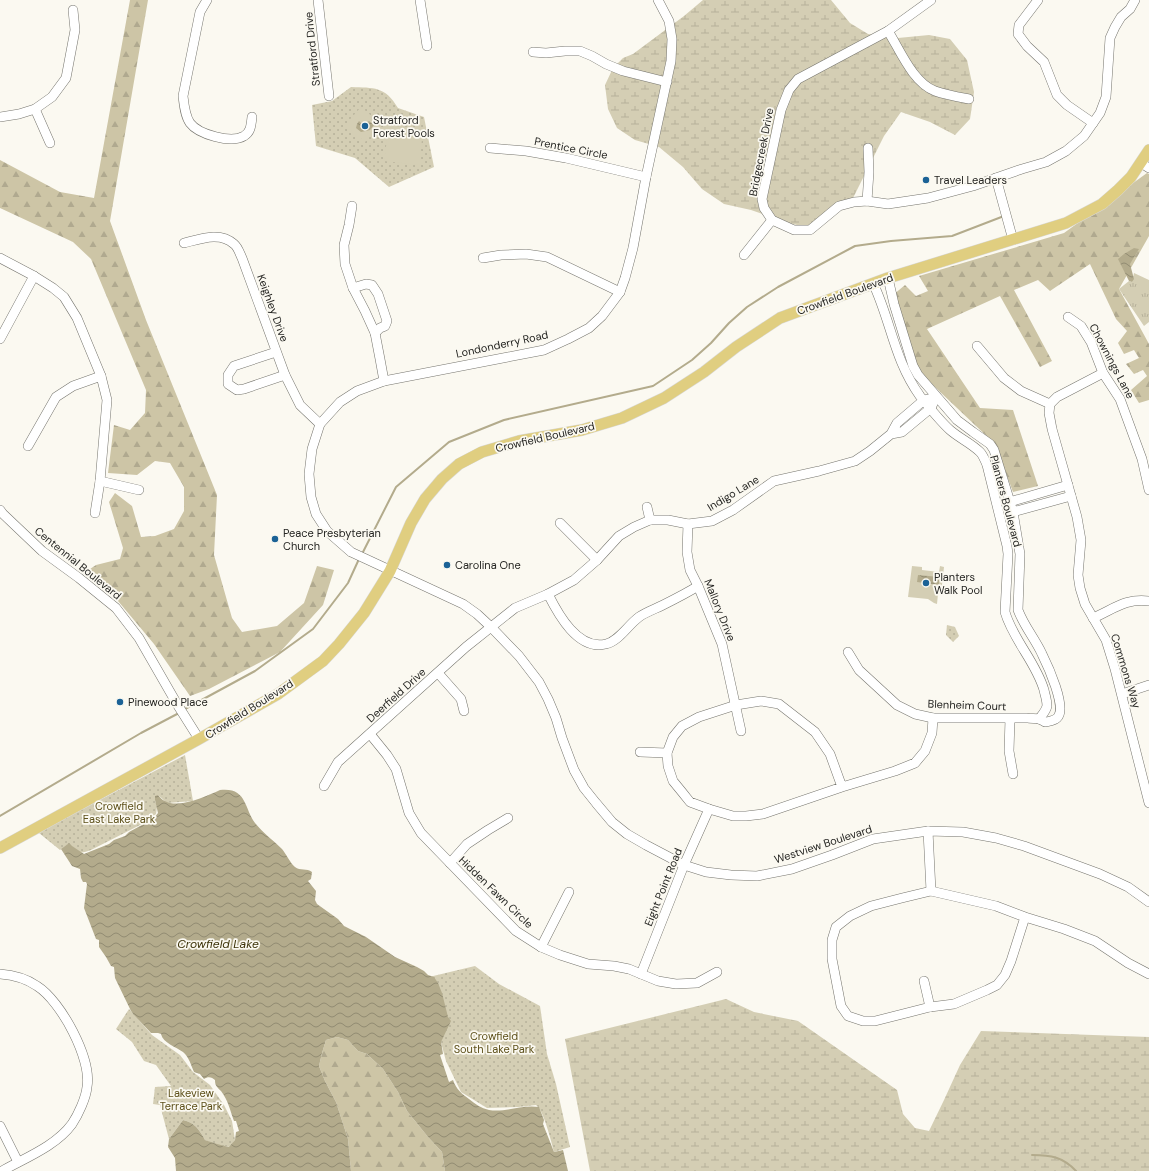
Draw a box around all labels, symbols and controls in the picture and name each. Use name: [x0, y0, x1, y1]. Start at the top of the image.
street label: Stratford Drive: [301, 11, 323, 87]
street label: Bridgecreek Drive: [746, 107, 776, 197]
place label: Stratford Forest Pools: [373, 113, 435, 140]
marker: Stratford Forest Pools: [360, 121, 370, 131]
street label: Prentice Circle: [533, 134, 609, 162]
place label: Travel Leaders: [934, 173, 1007, 187]
marker: Travel Leaders: [921, 175, 931, 185]
street label: Crowfield Boulevard: [795, 270, 895, 318]
street label: Keighley Drive: [254, 272, 292, 344]
street label: Chownings Lane: [1086, 321, 1138, 401]
street label: Londonderry Road: [455, 327, 550, 361]
street label: Crowfield Boulevard: [494, 419, 596, 455]
street label: Planters Boulevard: [987, 454, 1025, 548]
street label: Indigo Lane: [704, 472, 762, 514]
street label: Centennial Boulevard: [32, 524, 124, 602]
place label: Peace Presbyterian Church: [283, 526, 381, 553]
marker: Peace Presbyterian Church: [270, 534, 280, 544]
place label: Carolina One: [455, 558, 521, 572]
marker: Carolina One: [442, 560, 452, 570]
place label: Planters Walk Pool: [934, 570, 983, 597]
street label: Mallory Drive: [701, 577, 739, 643]
marker: Planters Walk Pool: [921, 578, 931, 588]
street label: Commons Way: [1108, 632, 1144, 710]
street label: Deerfield Drive: [363, 665, 429, 725]
street label: Crowfield Boulevard: [202, 676, 296, 742]
place label: Pinewood Place: [128, 695, 208, 709]
marker: Pinewood Place: [115, 697, 125, 707]
street label: Blenheim Court: [927, 697, 1007, 713]
park label: Crowfield East Lake Park: [83, 799, 156, 826]
street label: Westview Boulevard: [772, 822, 874, 866]
street label: Eight Point Road: [641, 846, 685, 928]
street label: Hidden Fawn Circle: [456, 853, 536, 931]
water label: Crowfield Lake: [177, 936, 259, 952]
park label: Crowfield South Lake Park: [454, 1029, 535, 1056]
park label: Lakeview Terrace Park: [160, 1086, 223, 1113]

